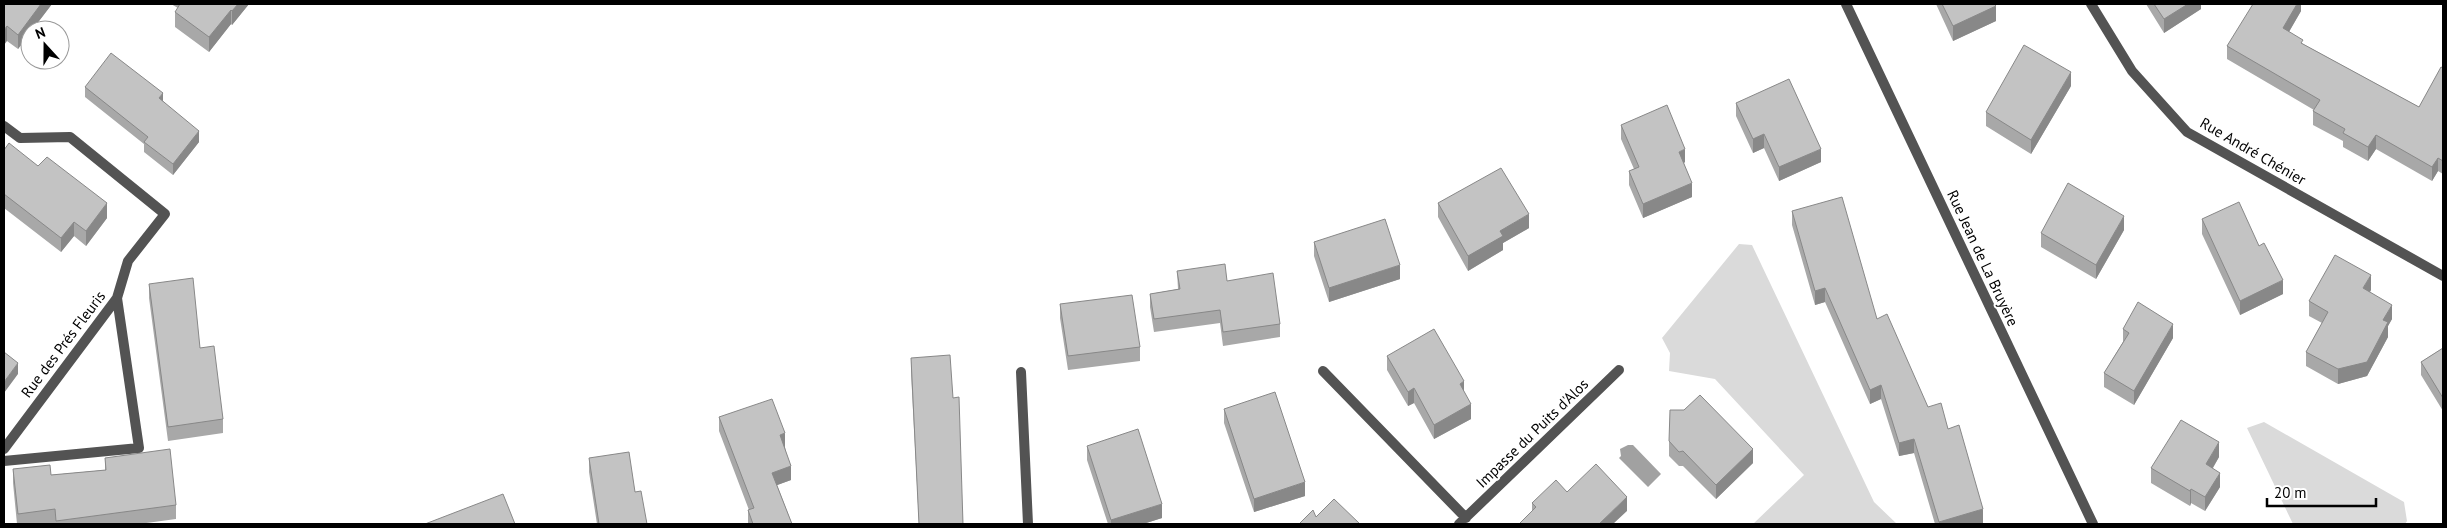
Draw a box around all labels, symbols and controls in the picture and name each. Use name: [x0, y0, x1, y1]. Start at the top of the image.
north arrow: [20, 20, 70, 70]
text: N: [33, 23, 48, 43]
street label: Rue André Chénier: [2197, 113, 2309, 189]
street label: Rue Jean de La Bruyère: [1943, 187, 2023, 329]
street label: Rue des Prés Fleuris: [17, 287, 109, 401]
street label: Impasse du Puits d'Alos: [1472, 374, 1592, 492]
scale bar: [2267, 476, 2376, 508]
text: 20 m: [2274, 483, 2307, 502]

